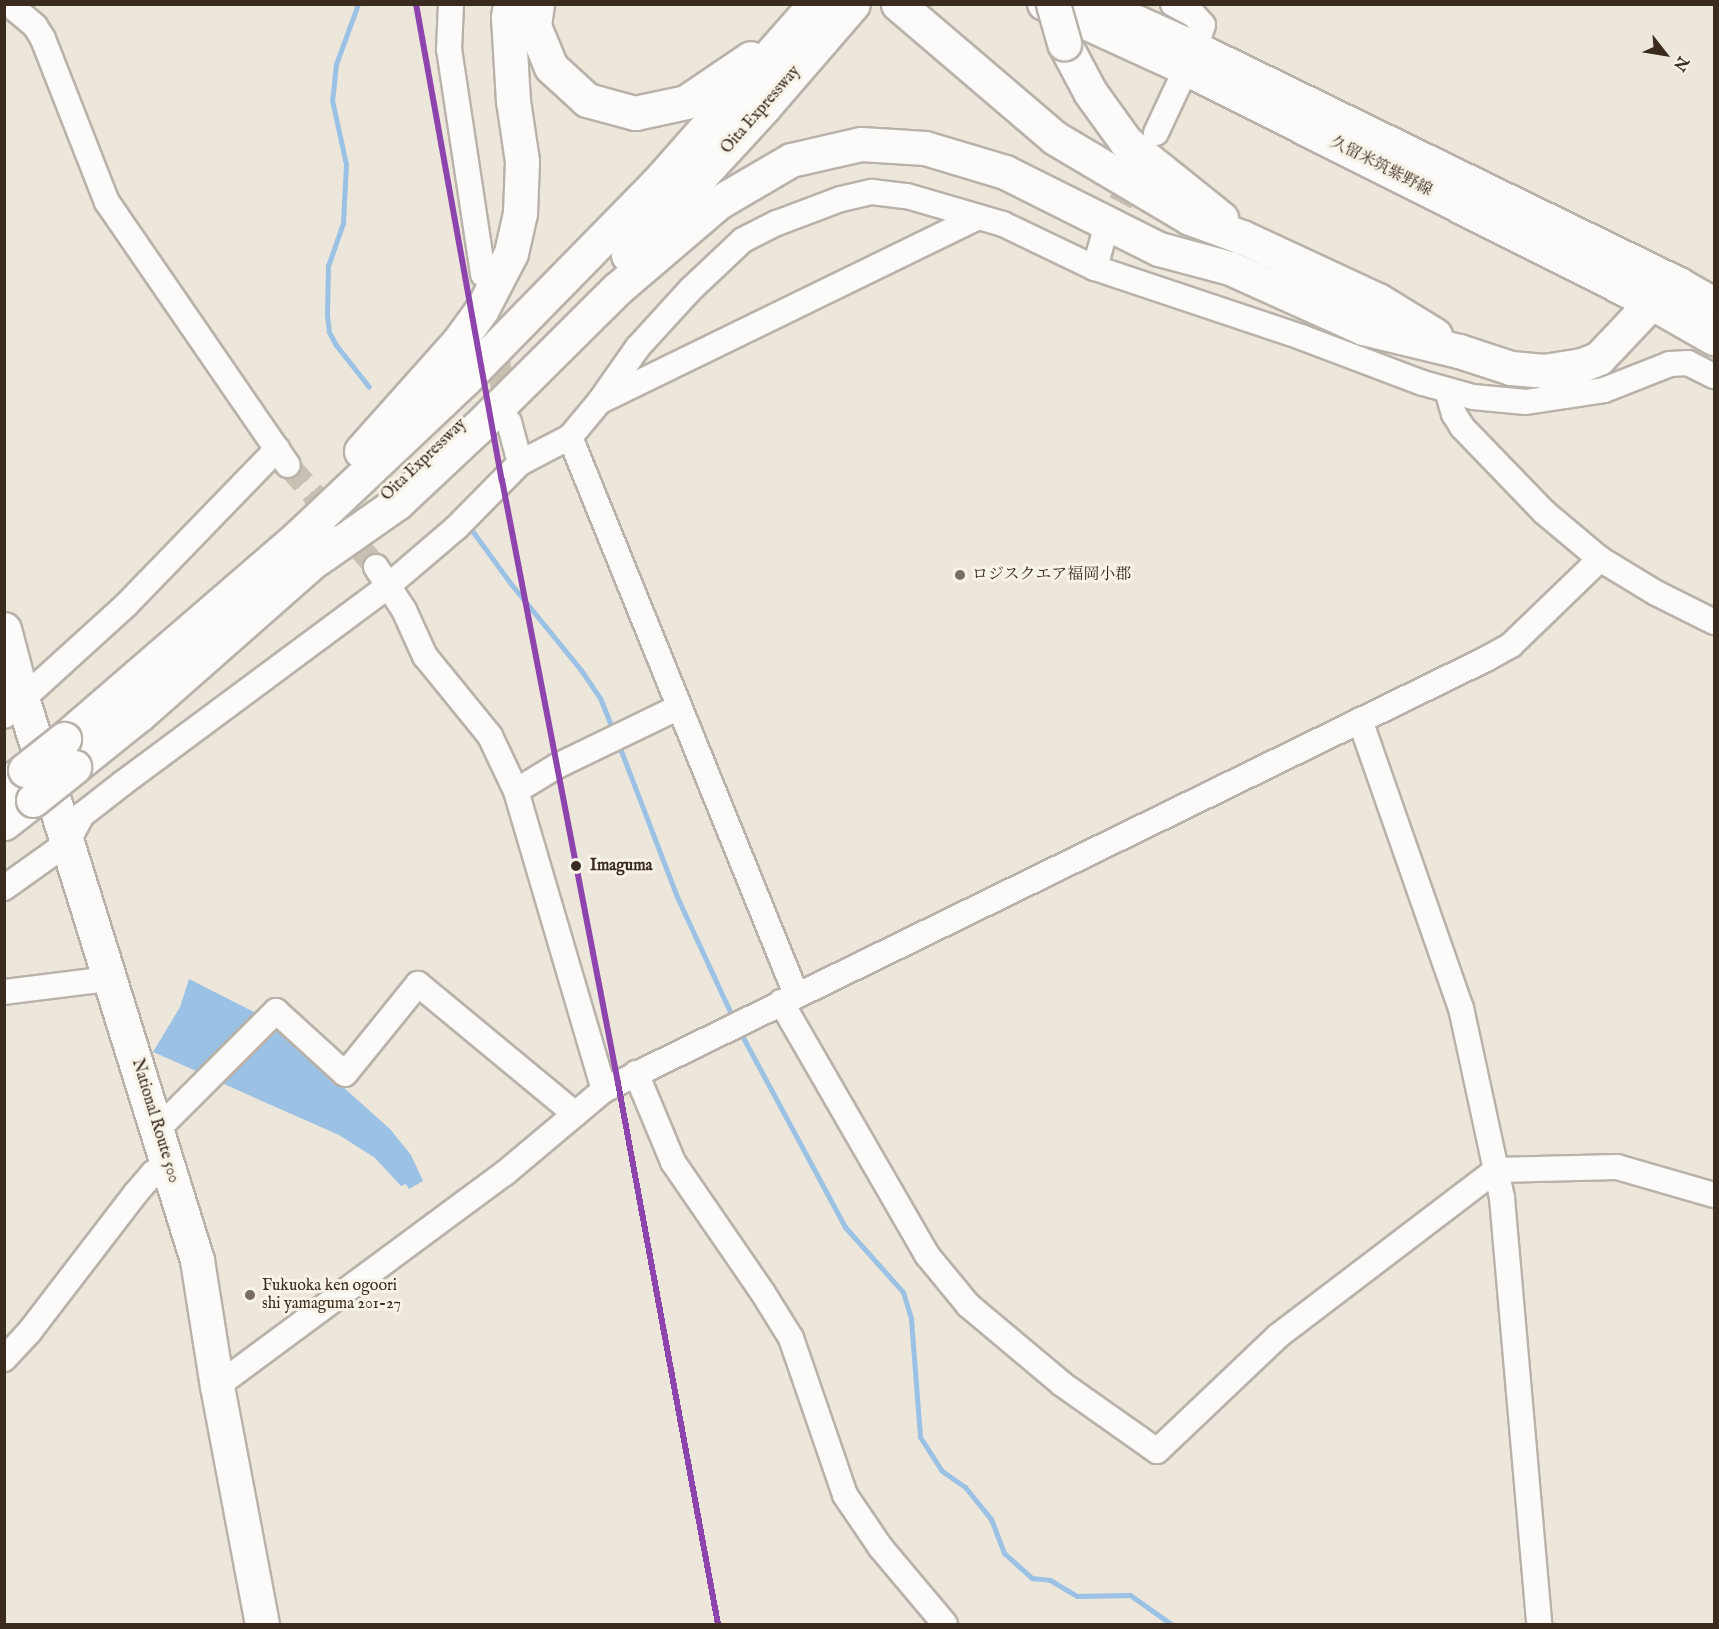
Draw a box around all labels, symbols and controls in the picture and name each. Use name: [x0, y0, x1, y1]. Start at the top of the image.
north arrow: [1635, 24, 1695, 84]
text: N: [1668, 52, 1693, 74]
street label: Oita Expressway: [718, 62, 804, 158]
street label: 久留米筑紫野線: [1327, 133, 1435, 201]
street label: Oita Expressway: [378, 415, 470, 505]
place label: ロジスクエア福岡小郡: [972, 565, 1132, 585]
marker: ロジスクエア福岡小郡: [953, 568, 967, 582]
place label: Imaguma: [590, 856, 652, 876]
marker: Imaguma: [567, 857, 585, 875]
street label: National Route 500: [127, 1057, 183, 1185]
place label: Fukuoka ken ogoori shi yamaguma 201-27: [262, 1276, 401, 1314]
marker: Fukuoka ken ogoori shi yamaguma 201-27: [243, 1288, 257, 1302]

